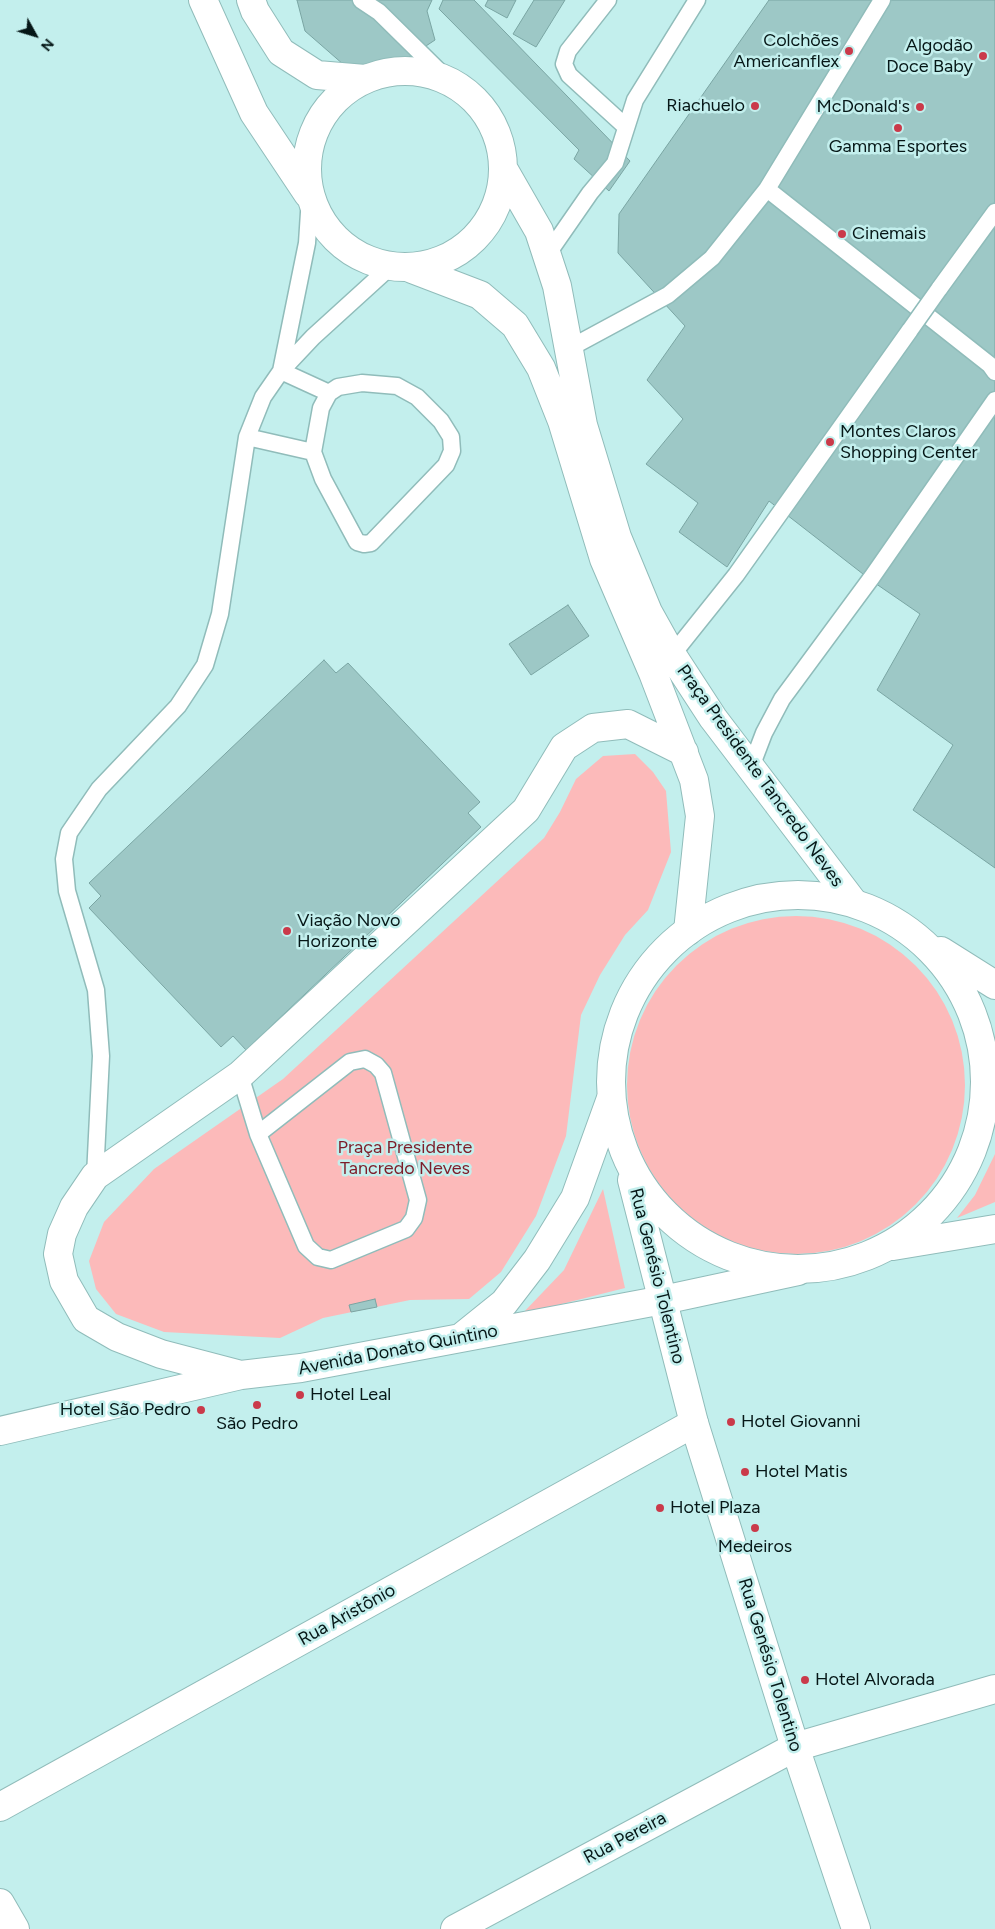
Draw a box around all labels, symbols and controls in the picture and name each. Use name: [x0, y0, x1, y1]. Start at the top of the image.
north arrow: [10, 10, 60, 60]
place label: Colchões Americanflex: [734, 30, 839, 72]
text: N: [37, 35, 57, 54]
place label: Algodão Doce Baby: [886, 35, 973, 78]
marker: Colchões Americanflex: [843, 45, 855, 57]
marker: Algodão Doce Baby: [977, 50, 989, 62]
place label: Riachuelo: [666, 95, 745, 117]
place label: McDonald's: [816, 96, 910, 118]
marker: Riachuelo: [749, 100, 761, 112]
marker: McDonald's: [914, 101, 926, 113]
marker: Gamma Esportes: [892, 122, 904, 134]
place label: Gamma Esportes: [829, 136, 967, 158]
place label: Cinemais: [852, 223, 926, 245]
marker: Cinemais: [836, 228, 848, 240]
place label: Montes Claros Shopping Center: [840, 421, 978, 464]
marker: Montes Claros Shopping Center: [824, 436, 836, 448]
street label: Praça Presidente Tancredo Neves: [672, 661, 848, 891]
place label: Viação Novo Horizonte: [297, 910, 400, 952]
marker: Viação Novo Horizonte: [281, 925, 293, 937]
park label: Praça Presidente Tancredo Neves: [338, 1137, 472, 1180]
street label: Rua Genésio Tolentino: [625, 1186, 689, 1366]
street label: Avenida Donato Quintino: [296, 1320, 500, 1380]
place label: Hotel Leal: [310, 1384, 391, 1406]
marker: Hotel Leal: [294, 1389, 306, 1401]
place label: Hotel São Pedro: [60, 1399, 191, 1421]
marker: São Pedro: [251, 1399, 263, 1411]
marker: Hotel São Pedro: [195, 1404, 207, 1416]
place label: Hotel Giovanni: [741, 1411, 861, 1433]
place label: São Pedro: [216, 1413, 298, 1435]
marker: Hotel Giovanni: [725, 1416, 737, 1428]
place label: Hotel Matis: [755, 1461, 848, 1483]
marker: Hotel Matis: [739, 1466, 751, 1478]
place label: Hotel Plaza: [670, 1497, 761, 1519]
marker: Hotel Plaza: [654, 1502, 666, 1514]
marker: Medeiros: [749, 1522, 761, 1534]
place label: Medeiros: [718, 1536, 792, 1558]
street label: Rua Genésio Tolentino: [733, 1576, 807, 1754]
street label: Rua Aristônio: [295, 1579, 399, 1651]
place label: Hotel Alvorada: [815, 1669, 935, 1691]
marker: Hotel Alvorada: [799, 1674, 811, 1686]
street label: Rua Pereira: [580, 1807, 670, 1869]

